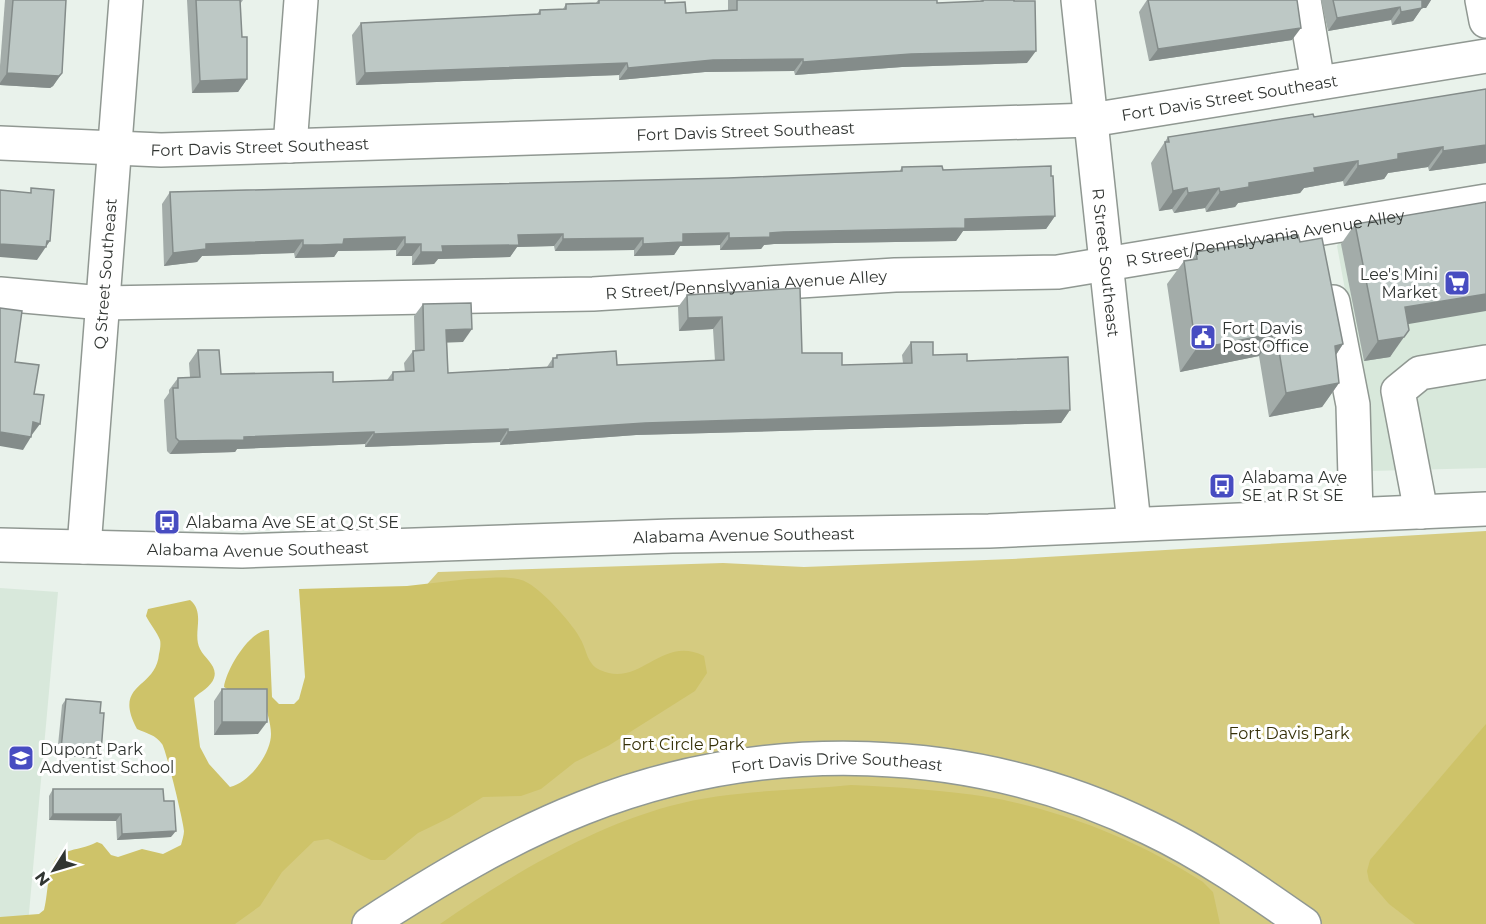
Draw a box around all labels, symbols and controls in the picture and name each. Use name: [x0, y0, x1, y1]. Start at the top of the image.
street label: Fort Davis Street Southeast: [1120, 71, 1340, 125]
street label: Fort Davis Street Southeast: [636, 119, 856, 145]
street label: Fort Davis Street Southeast: [150, 134, 370, 160]
street label: R Street Southeast: [1088, 187, 1123, 338]
street label: Q Street Southeast: [90, 197, 121, 350]
street label: R Street/Pennslyvania Avenue Alley: [1124, 206, 1406, 271]
place label: Lee's Mini Market: [1360, 265, 1439, 302]
street label: R Street/Pennslyvania Avenue Alley: [605, 266, 888, 303]
supermarket icon: Lee's Mini Market: [1442, 268, 1472, 298]
place label: Fort Davis Post Office: [1222, 319, 1309, 356]
public building icon: Fort Davis Post Office: [1188, 322, 1218, 352]
place label: Alabama Ave SE at R St SE: [1242, 468, 1347, 505]
bus stop icon: Alabama Ave SE at R St SE: [1207, 471, 1237, 501]
bus stop icon: Alabama Ave SE at Q St SE: [152, 507, 182, 537]
place label: Alabama Ave SE at Q St SE: [186, 513, 399, 532]
street label: Alabama Avenue Southeast: [632, 524, 855, 547]
street label: Alabama Avenue Southeast: [147, 538, 370, 561]
park label: Fort Davis Park: [1228, 724, 1350, 743]
park label: Fort Circle Park: [622, 735, 745, 754]
place label: Dupont Park Adventist School: [40, 740, 174, 777]
school or university icon: Dupont Park Adventist School: [6, 743, 36, 773]
street label: Fort Davis Drive Southeast: [730, 749, 944, 777]
north arrow: [24, 840, 84, 900]
text: N: [31, 868, 54, 890]

